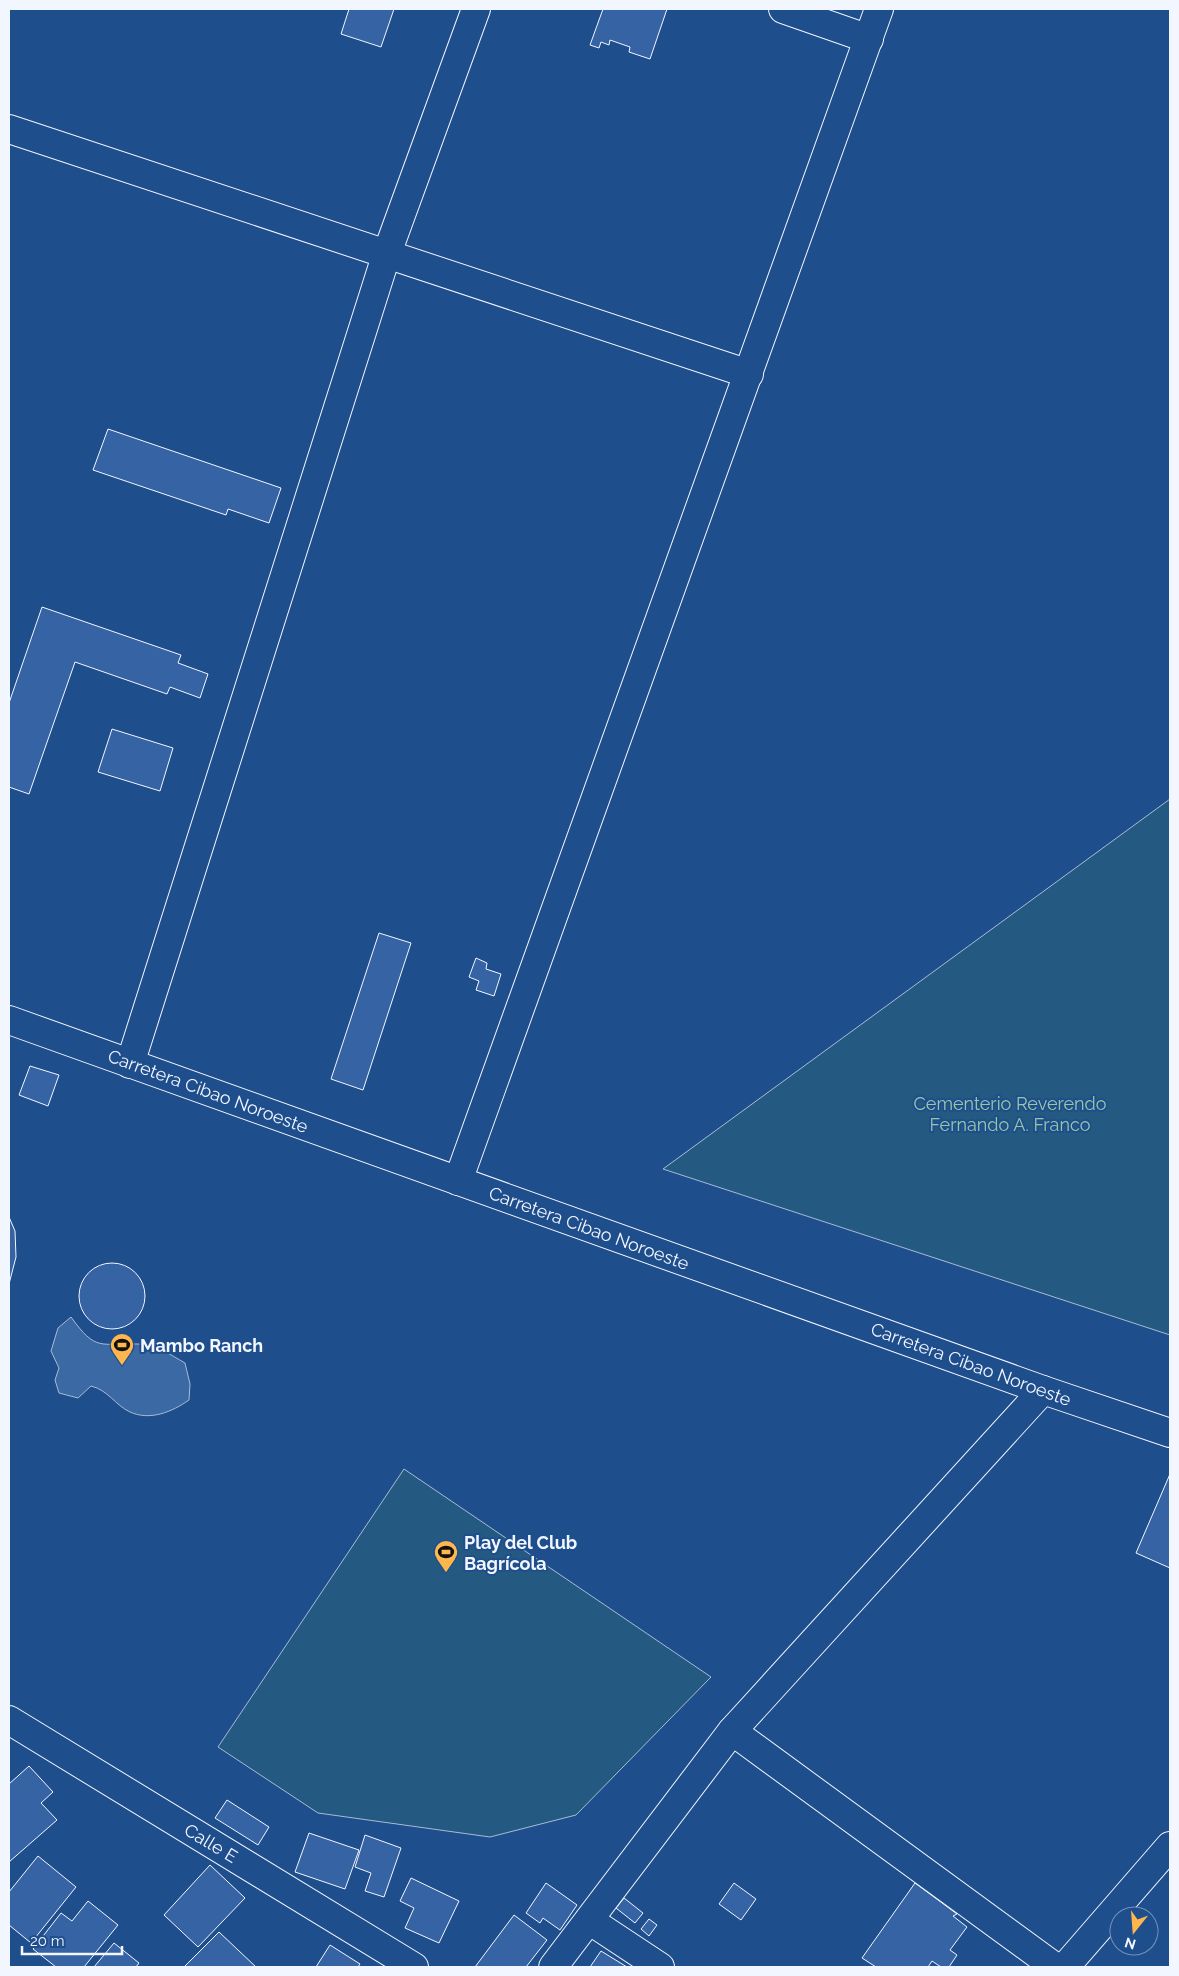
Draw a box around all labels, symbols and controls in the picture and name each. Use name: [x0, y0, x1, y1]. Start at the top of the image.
street label: Carretera Cibao Noroeste: [105, 1045, 311, 1137]
park label: Cementerio Reverendo Fernando A. Franco: [913, 1093, 1107, 1135]
street label: Carretera Cibao Noroeste: [486, 1182, 692, 1274]
street label: Carretera Cibao Noroeste: [868, 1318, 1074, 1410]
sports icon: Mambo Ranch: [109, 1332, 135, 1366]
place label: Mambo Ranch: [140, 1335, 263, 1356]
place label: Play del Club Bagrícola: [464, 1532, 577, 1574]
sports icon: Play del Club Bagrícola: [433, 1539, 459, 1573]
street label: Calle E: [181, 1819, 241, 1867]
north arrow: [1109, 1906, 1159, 1956]
scale bar: [22, 1924, 122, 1956]
text: 20 m: [30, 1932, 65, 1950]
text: N: [1123, 1934, 1138, 1953]

